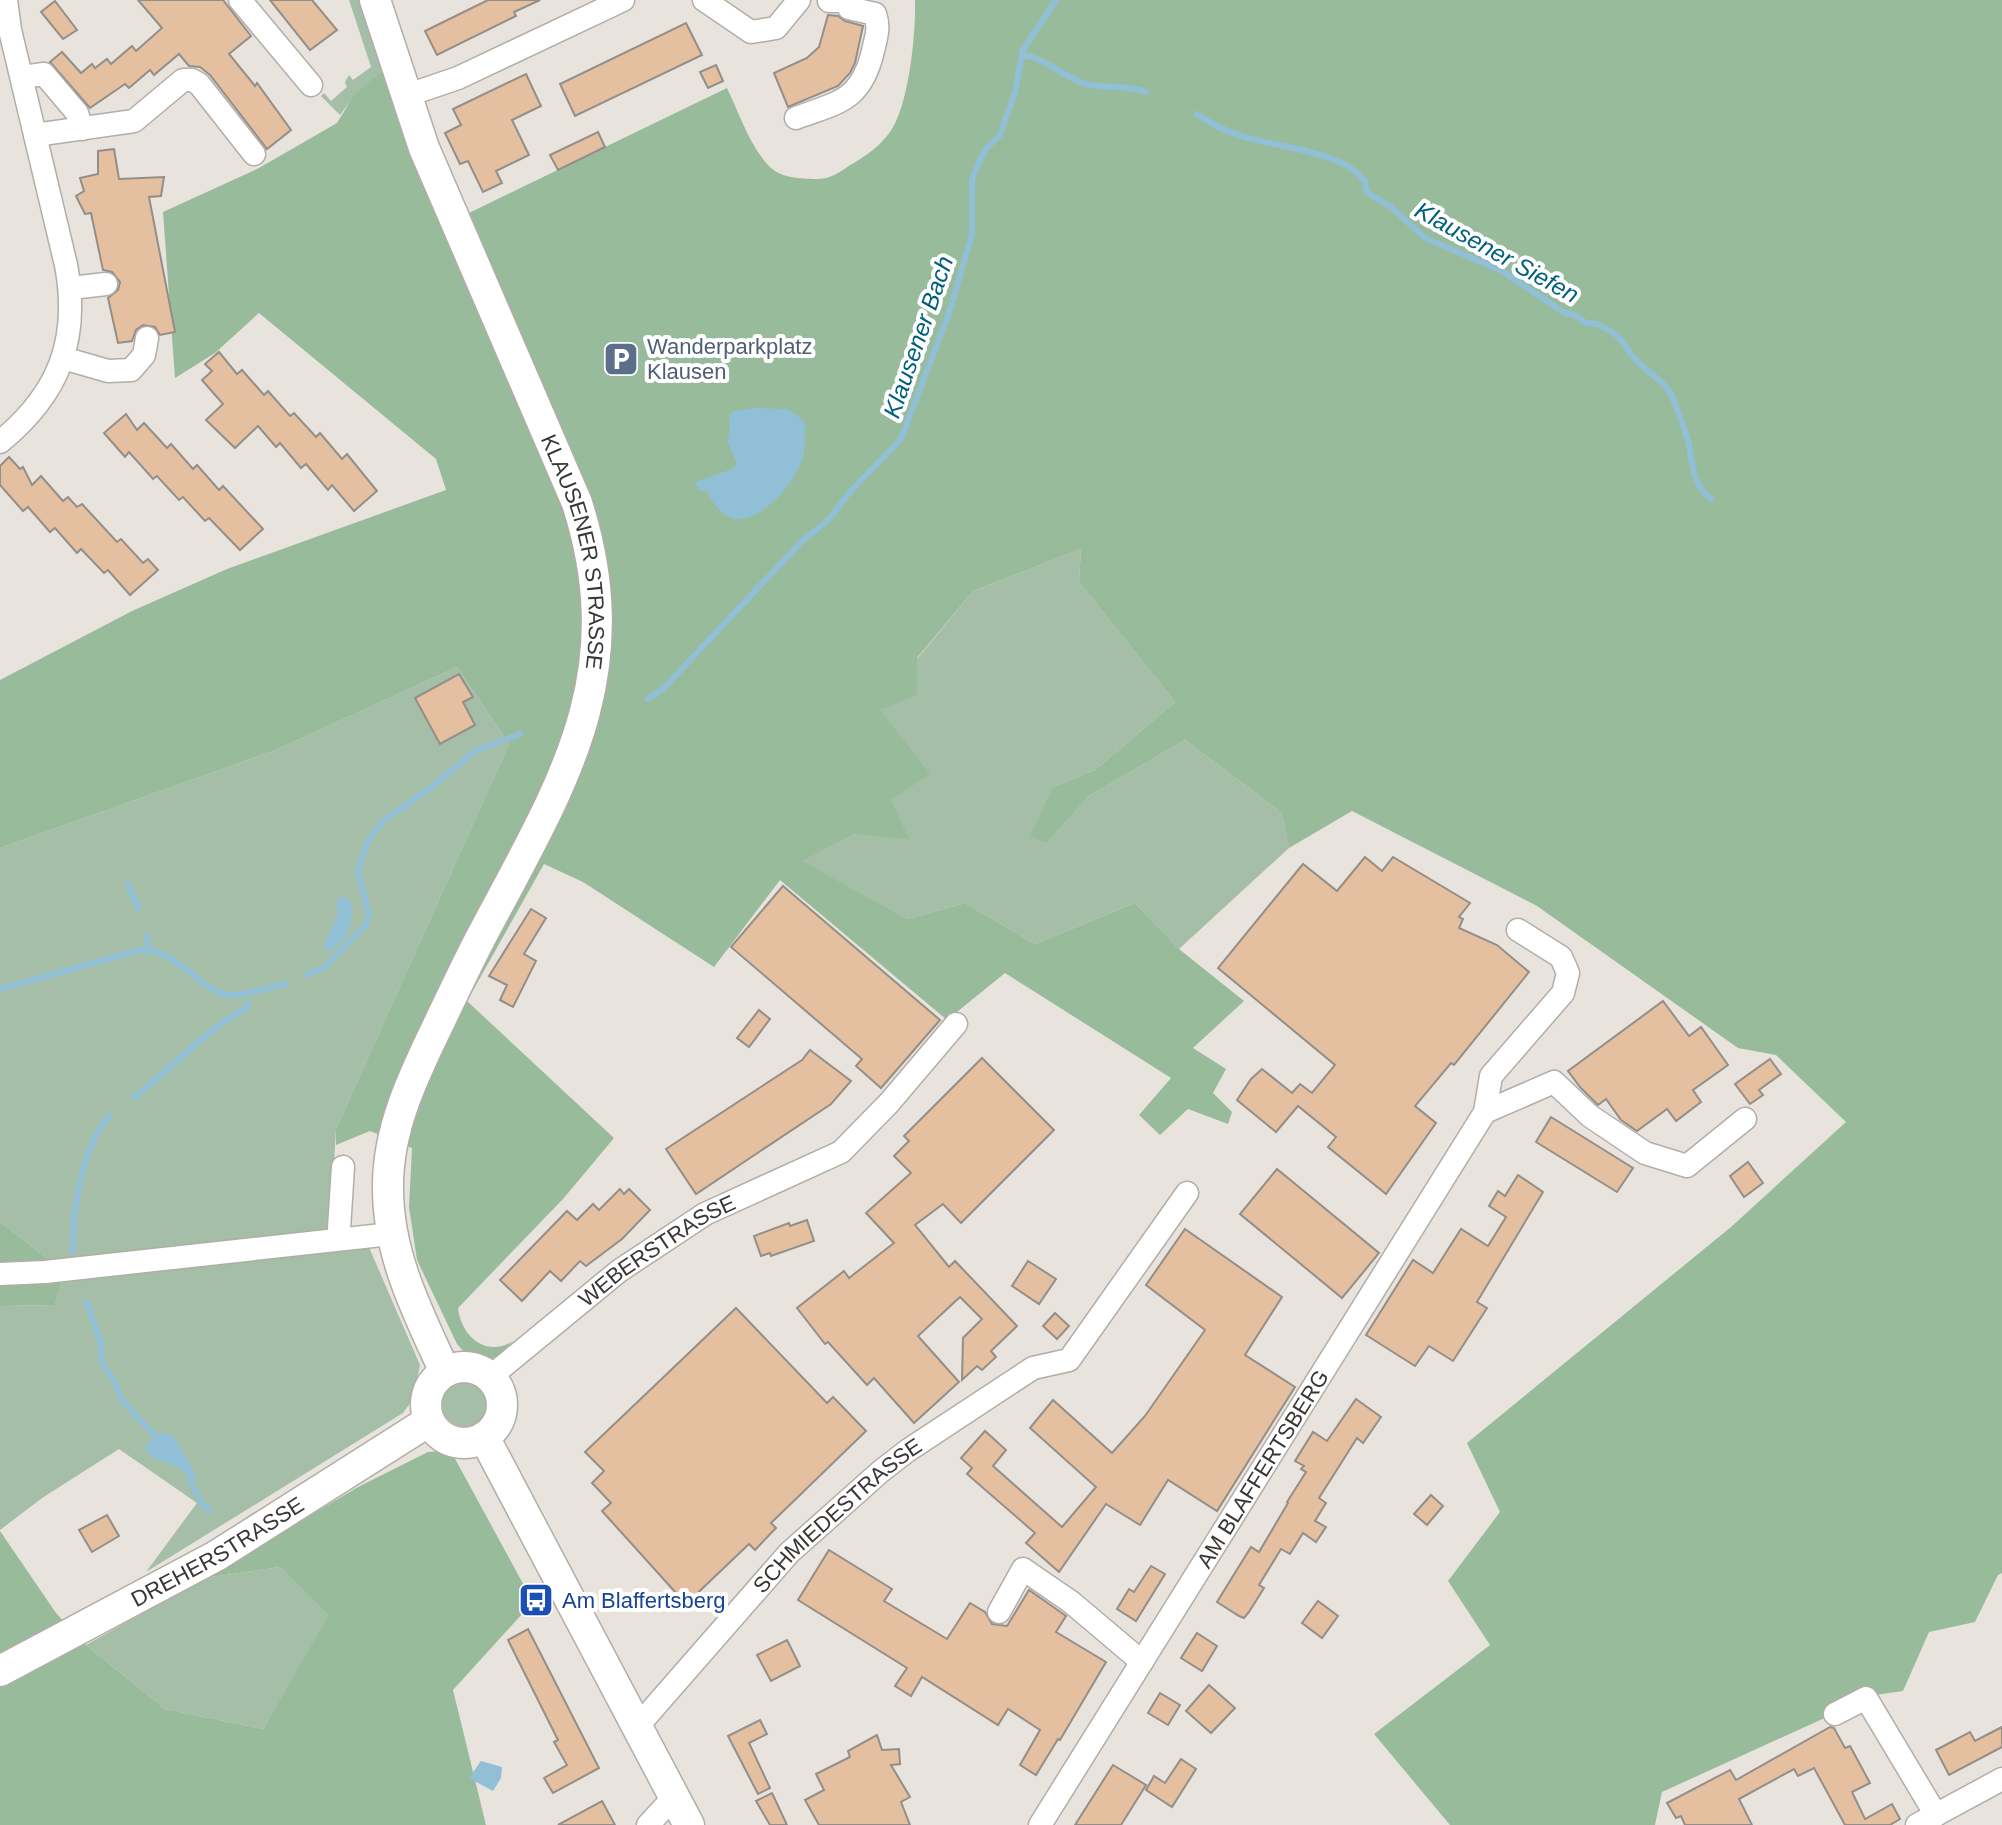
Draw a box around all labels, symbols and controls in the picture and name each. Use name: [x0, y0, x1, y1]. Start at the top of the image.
water label: Klausener Siefen: [1411, 196, 1583, 308]
water label: Klausener Bach: [878, 252, 958, 422]
place label: Wanderparkplatz Klausen: [647, 334, 812, 384]
parking icon: Wanderparkplatz Klausen: [602, 340, 640, 378]
street label: KLAUSENER STRASSE: [536, 430, 609, 671]
street label: WEBERSTRASSE: [573, 1190, 739, 1312]
street label: AM BLAFFERTSBERG: [1191, 1365, 1333, 1572]
street label: SCHMIEDESTRASSE: [748, 1433, 926, 1598]
street label: DREHERSTRASSE: [127, 1491, 308, 1611]
bus stop icon: Am Blaffertsberg: [517, 1581, 555, 1619]
place label: Am Blaffertsberg: [562, 1588, 725, 1613]

